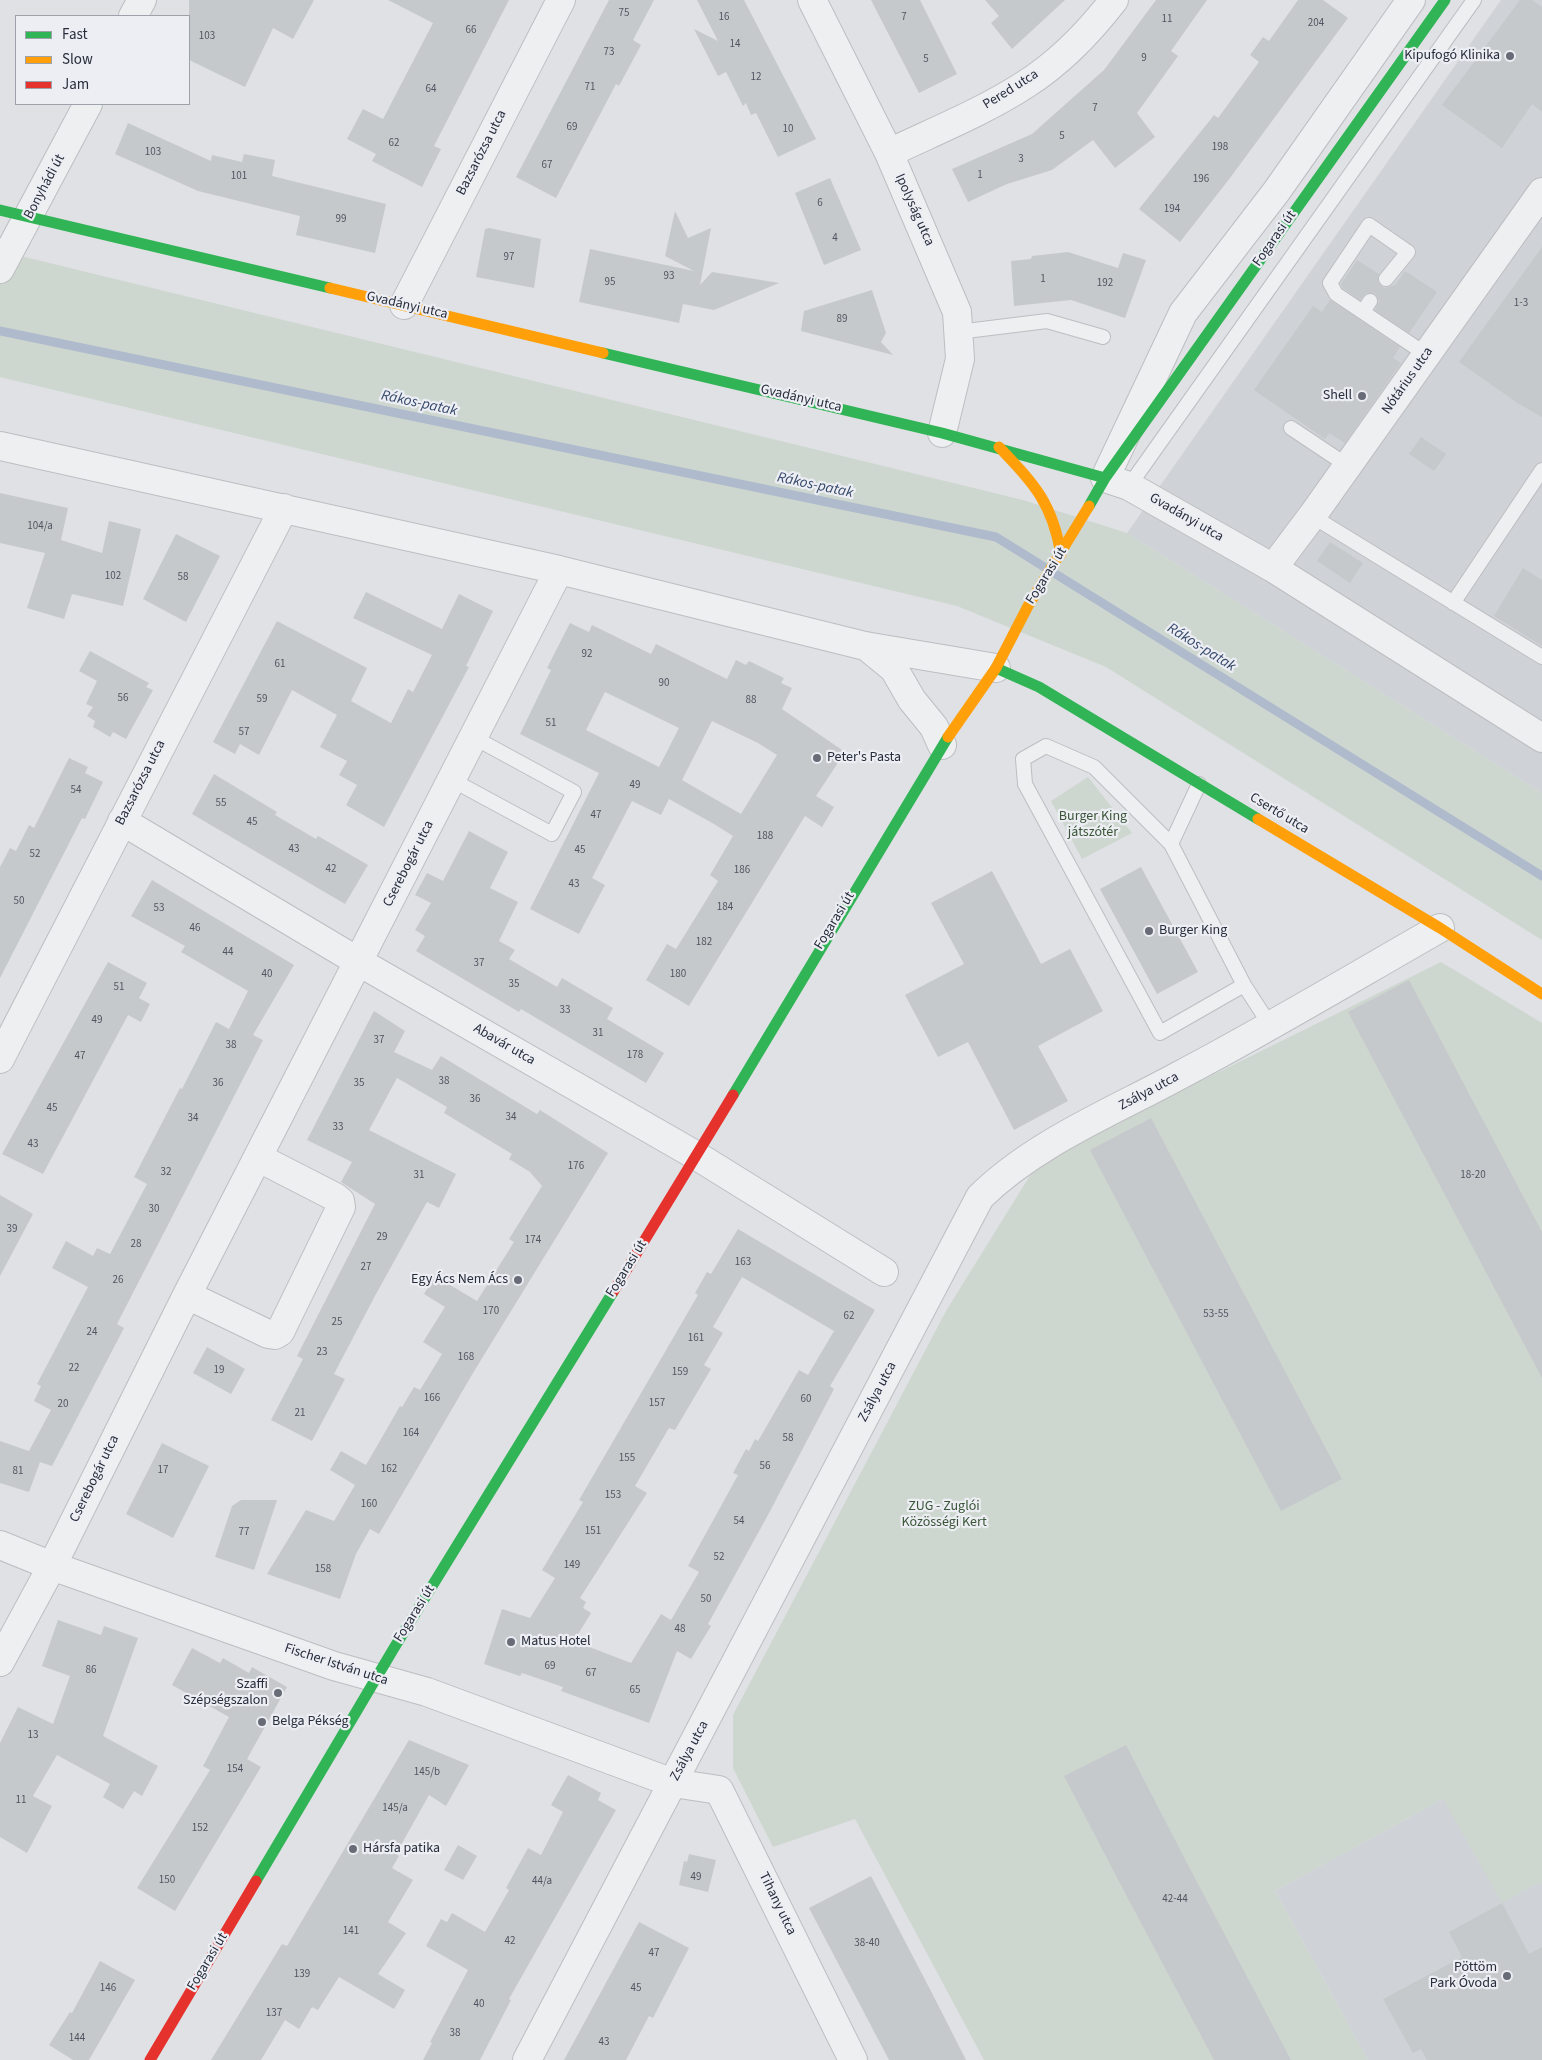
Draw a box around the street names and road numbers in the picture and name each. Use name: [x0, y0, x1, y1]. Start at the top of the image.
street label: Pered utca: [980, 66, 1042, 114]
street label: Bazsarózsa utca: [453, 108, 511, 198]
street label: Bonyhádi út: [21, 152, 69, 222]
street label: Ipolyság utca: [891, 171, 937, 249]
street label: Fogarasi út: [1250, 208, 1300, 270]
street label: Gvadányi utca: [365, 289, 449, 323]
street label: Nótárius utca: [1379, 344, 1437, 418]
street label: Gvadányi utca: [759, 382, 843, 416]
street label: Gvadányi utca: [1146, 490, 1226, 546]
street label: Fogarasi út: [1023, 544, 1071, 608]
street label: Bazsarózsa utca: [112, 738, 170, 828]
street label: Csertő utca: [1246, 790, 1312, 838]
street label: Cserebogár utca: [380, 818, 438, 910]
street label: Fogarasi út: [811, 889, 859, 953]
street label: Abavár utca: [470, 1021, 538, 1069]
street label: Zsálya utca: [1116, 1069, 1182, 1115]
street label: Fogarasi út: [603, 1237, 651, 1301]
street label: Zsálya utca: [855, 1359, 901, 1425]
street label: Cserebogár utca: [67, 1433, 123, 1525]
street label: Fogarasi út: [391, 1582, 439, 1646]
street label: Fischer István utca: [282, 1640, 390, 1690]
street label: Zsálya utca: [667, 1718, 713, 1784]
street label: Tihany utca: [755, 1870, 799, 1938]
street label: Fogarasi út: [184, 1930, 232, 1994]

